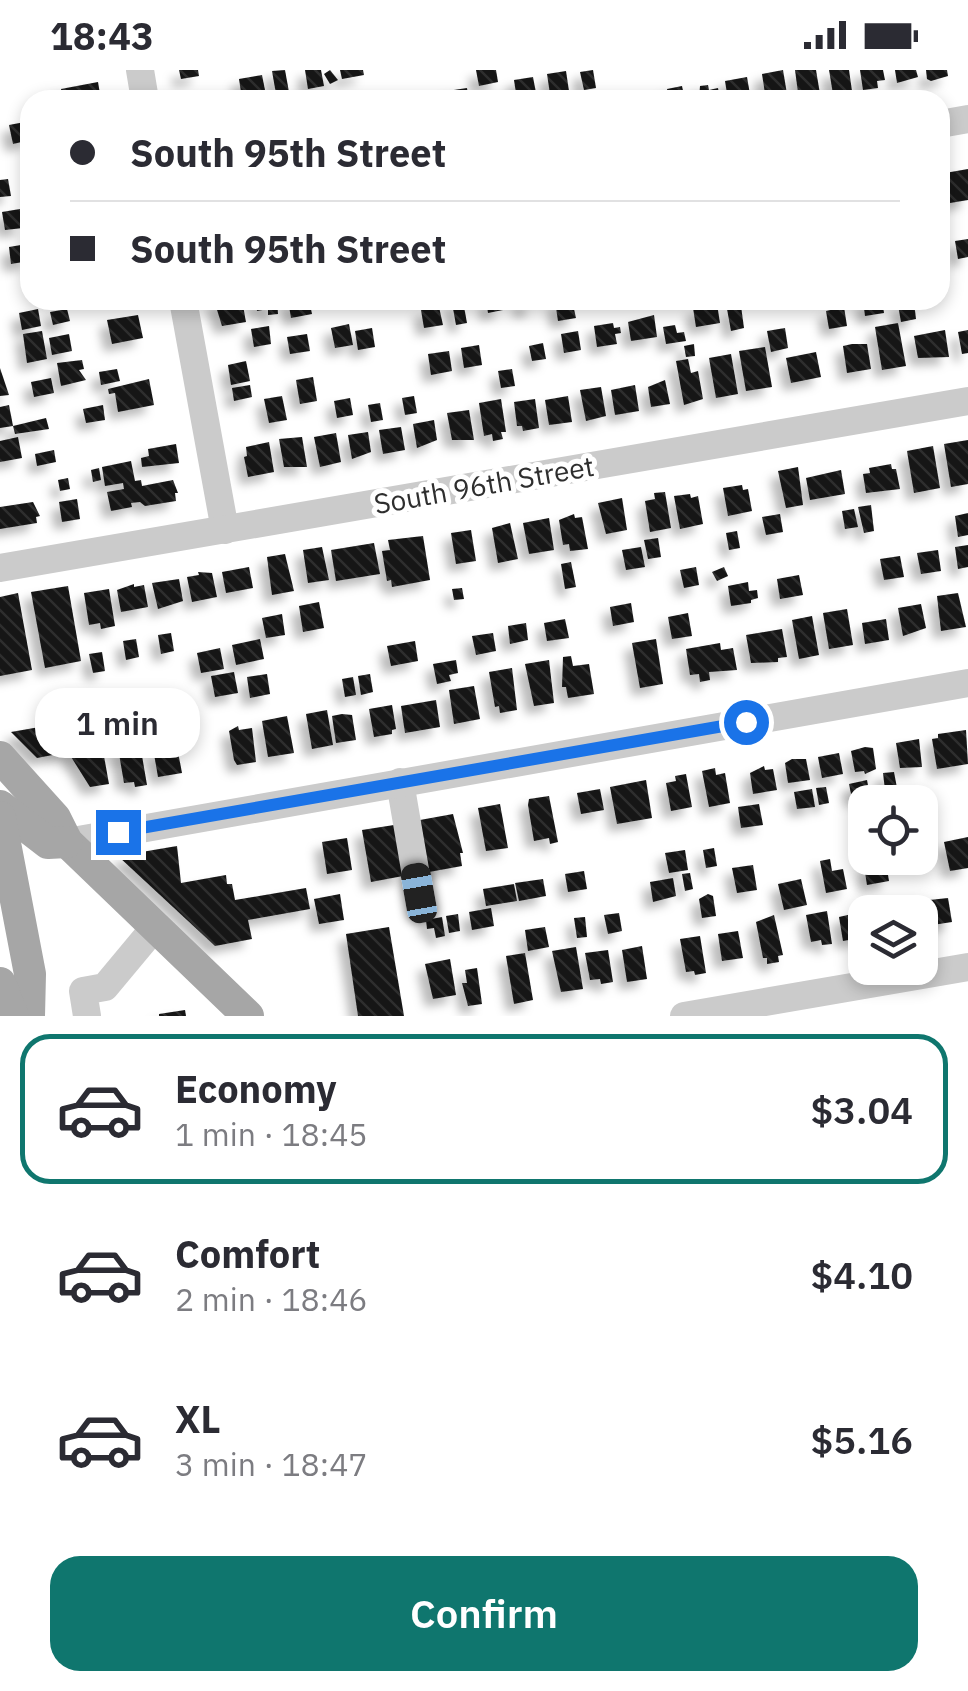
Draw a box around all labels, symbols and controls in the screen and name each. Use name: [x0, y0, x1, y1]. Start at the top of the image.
text: 18:43: [50, 11, 154, 60]
text: South 95th Street: [130, 128, 446, 177]
text: South 95th Street: [130, 224, 446, 273]
street label: South 96th Street: [371, 447, 597, 522]
callout: 1 min: [36, 687, 200, 757]
route start: [724, 700, 769, 745]
text: 1 min: [76, 702, 159, 744]
map controls: [848, 785, 938, 985]
button: locate: [848, 785, 938, 875]
route end: [96, 810, 141, 855]
car: [399, 861, 439, 925]
button: layers: [848, 895, 938, 985]
icon: car: [55, 1064, 145, 1154]
text: Economy: [175, 1064, 337, 1113]
text: $3.04: [810, 1085, 913, 1134]
text: 1 min · 18:45: [175, 1113, 368, 1155]
icon: car: [55, 1229, 145, 1319]
text: Comfort: [175, 1229, 320, 1278]
text: $4.10: [810, 1250, 913, 1299]
text: 2 min · 18:46: [175, 1278, 368, 1320]
icon: car: [55, 1394, 145, 1484]
text: XL: [175, 1394, 221, 1443]
text: $5.16: [810, 1415, 913, 1464]
text: 3 min · 18:47: [175, 1443, 368, 1485]
button: Confirm: [50, 1556, 918, 1671]

